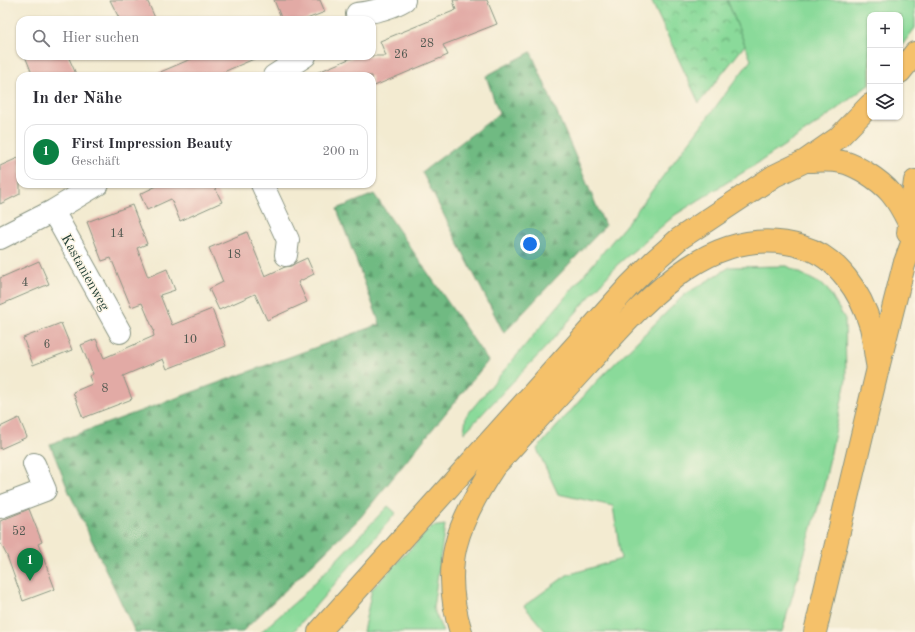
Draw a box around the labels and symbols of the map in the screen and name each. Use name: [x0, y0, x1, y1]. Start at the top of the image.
house number: 28: [420, 38, 434, 50]
house number: 26: [394, 49, 408, 61]
house number: 14: [110, 228, 124, 240]
street label: Kastanienweg: [58, 232, 112, 313]
your location: [520, 234, 540, 254]
house number: 18: [227, 249, 241, 261]
house number: 4: [22, 277, 29, 289]
house number: 10: [183, 334, 197, 346]
house number: 6: [44, 339, 51, 351]
house number: 8: [102, 383, 109, 395]
house number: 52: [12, 525, 26, 538]
pin: 1: [17, 548, 43, 581]

